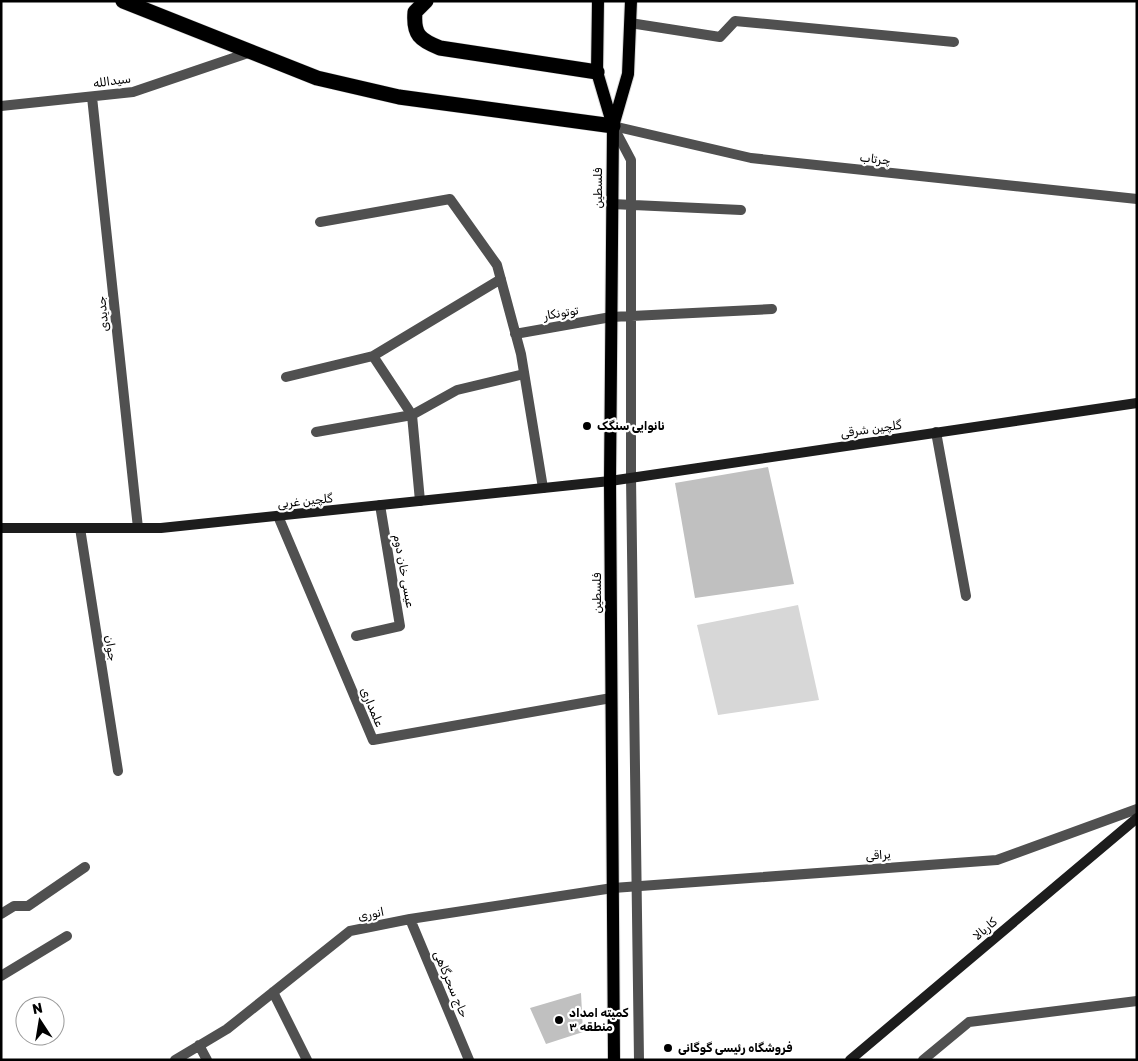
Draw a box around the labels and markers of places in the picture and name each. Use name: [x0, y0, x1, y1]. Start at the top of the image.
place label: نانوایی سنگک: [597, 419, 665, 433]
marker: نانوایی سنگک: [581, 420, 593, 432]
place label: کمیته امداد منطقه ۳: [569, 1006, 629, 1034]
marker: کمیته امداد منطقه ۳: [553, 1014, 565, 1026]
place label: فروشگاه رئیسی گوگانی: [678, 1041, 792, 1055]
marker: فروشگاه رئیسی گوگانی: [662, 1042, 674, 1054]

